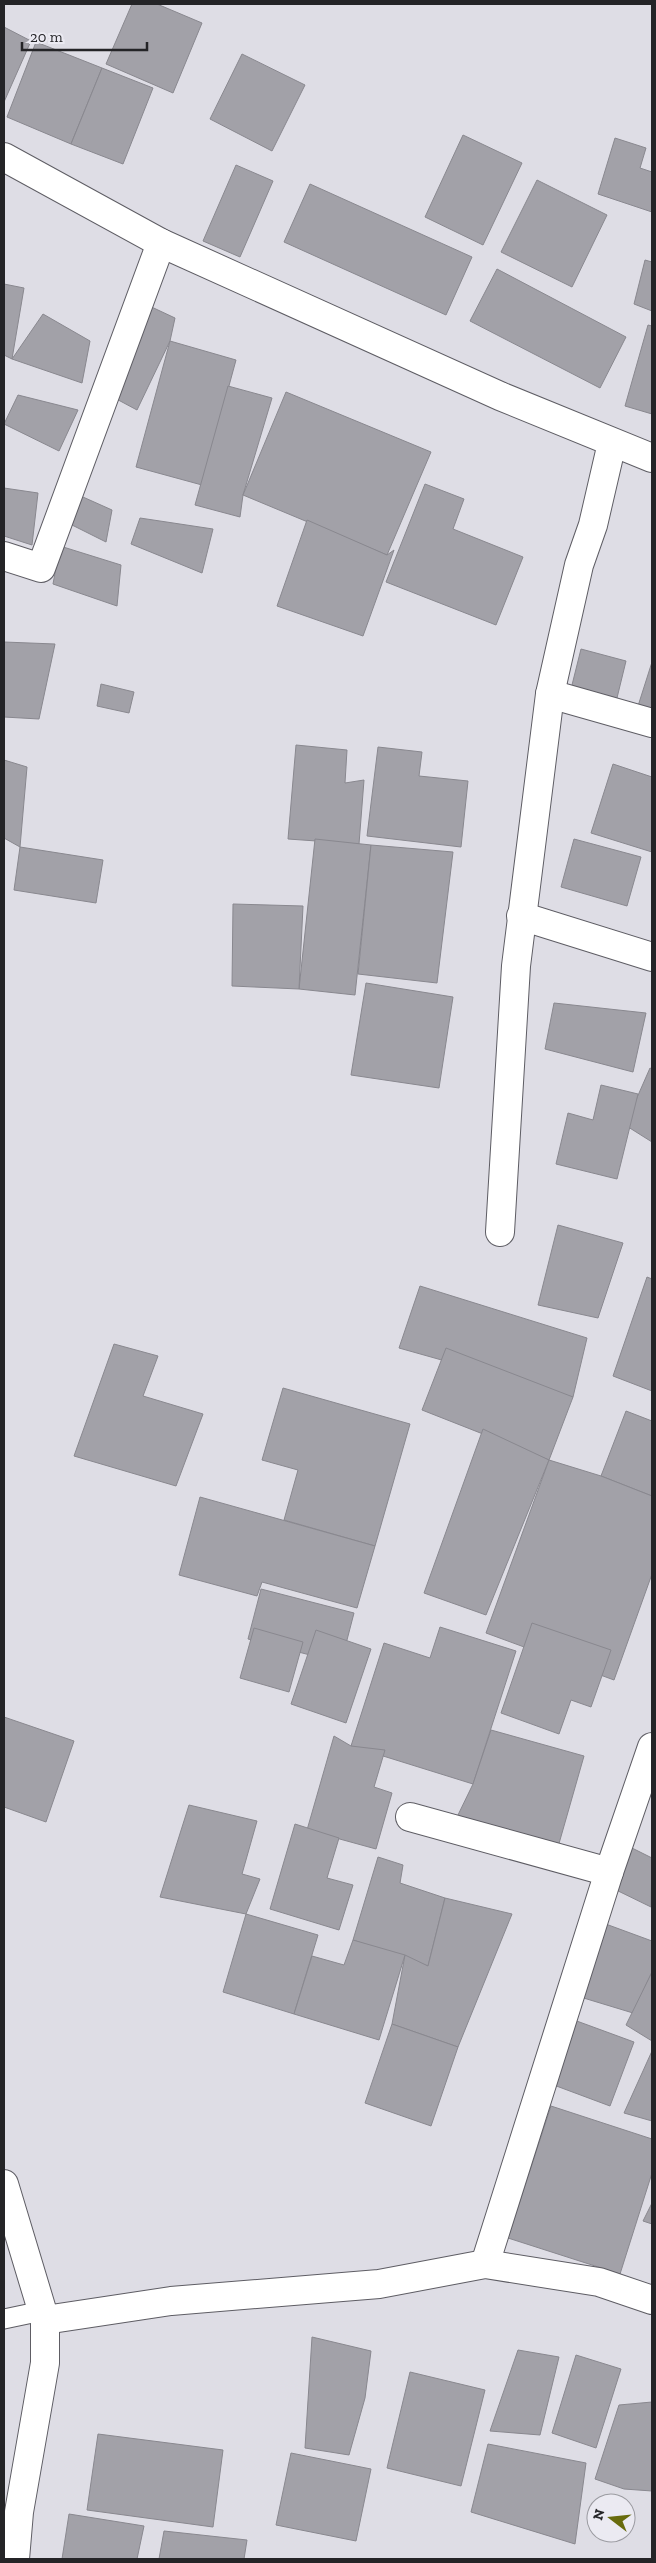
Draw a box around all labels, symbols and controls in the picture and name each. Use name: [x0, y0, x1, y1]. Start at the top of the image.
scale bar: [22, 20, 148, 52]
text: 20 m: [30, 28, 63, 46]
north arrow: [586, 2493, 636, 2543]
text: N: [589, 2507, 609, 2522]

